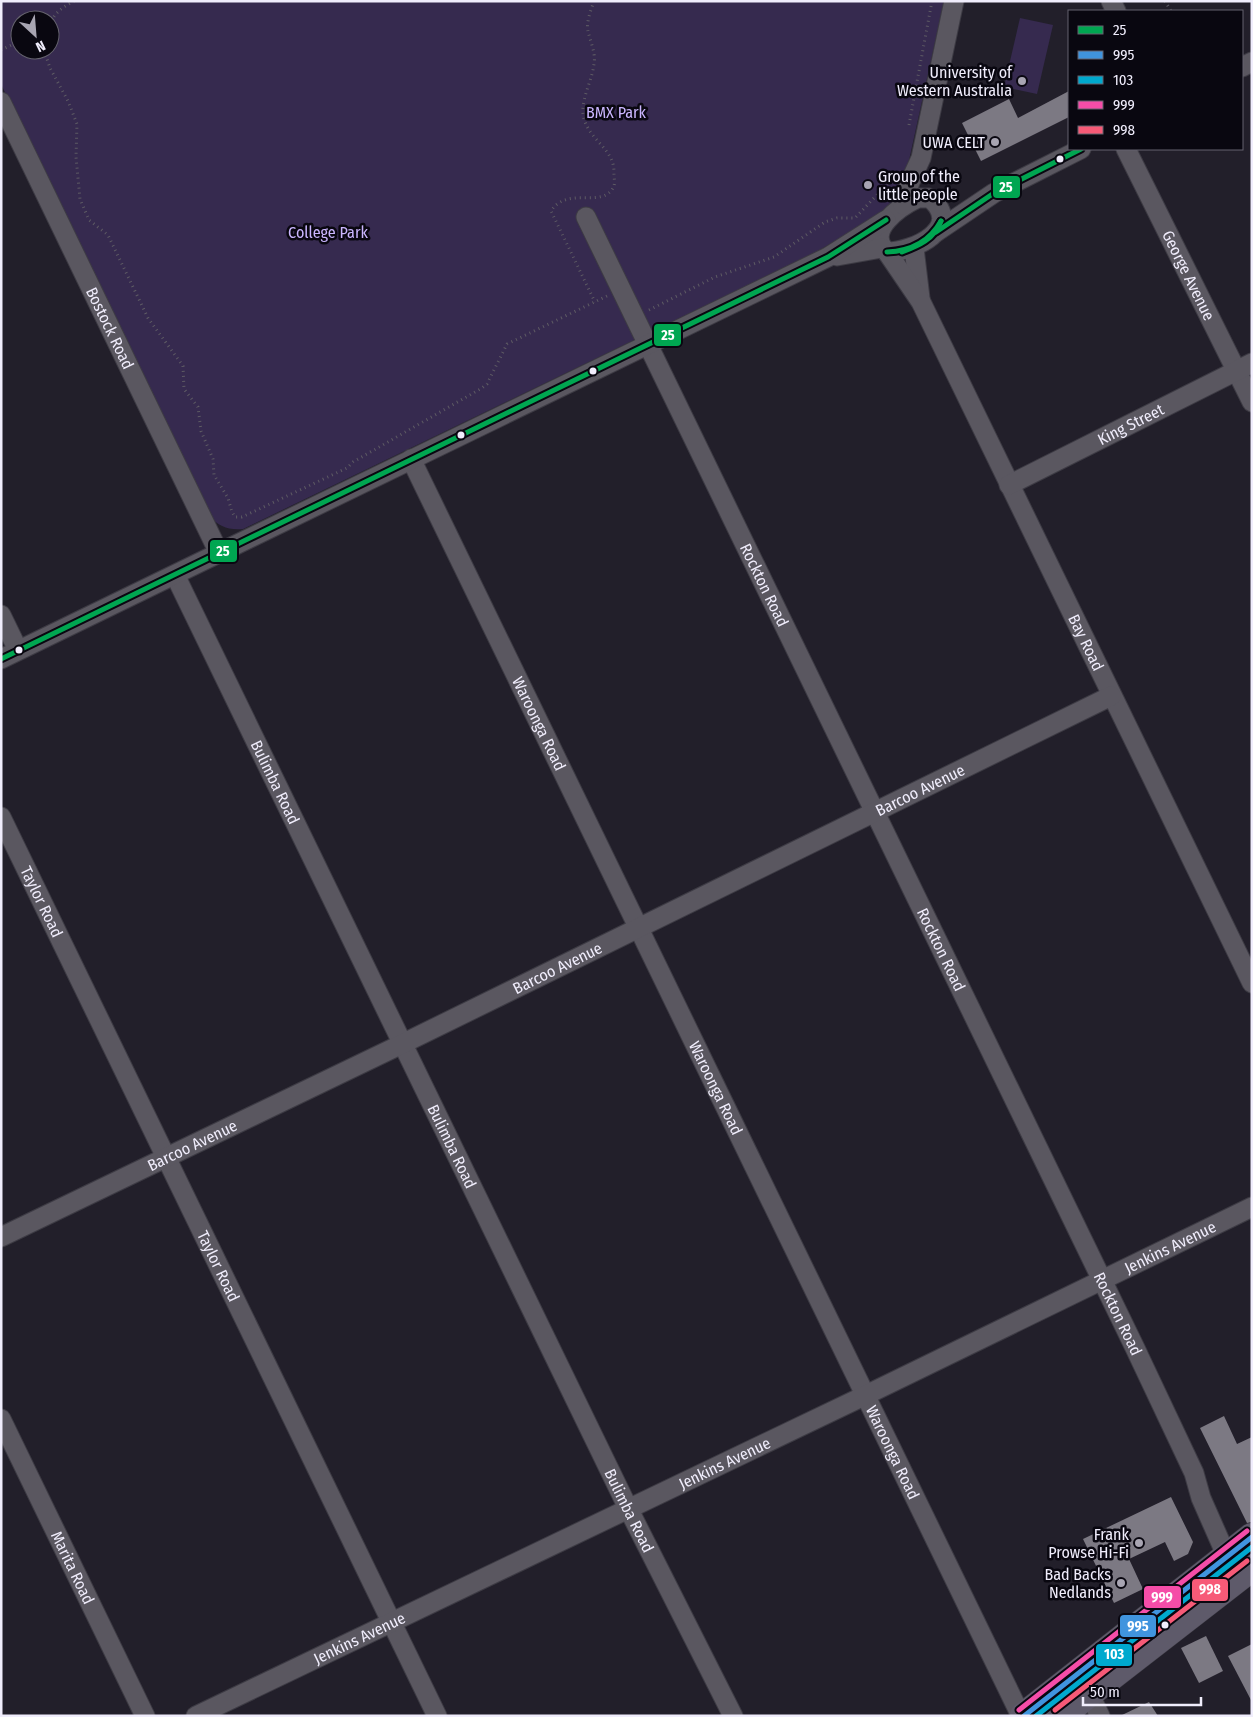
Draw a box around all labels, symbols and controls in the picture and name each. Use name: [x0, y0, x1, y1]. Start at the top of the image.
north arrow: [10, 10, 60, 60]
legend: [1068, 10, 1243, 150]
text: 25: [1113, 21, 1127, 39]
text: N: [33, 37, 48, 56]
text: 995: [1113, 46, 1135, 64]
place label: University of Western Australia: [897, 63, 1013, 100]
text: 103: [1113, 71, 1134, 89]
marker: University of Western Australia: [1016, 75, 1028, 87]
text: 999: [1113, 96, 1135, 114]
park label: BMX Park: [586, 103, 647, 122]
text: 998: [1113, 121, 1135, 139]
place label: UWA CELT: [923, 133, 986, 152]
marker: UWA CELT: [989, 136, 1001, 148]
unlabelled marker: [1055, 154, 1065, 164]
place label: Group of the little people: [878, 167, 960, 204]
line badge: 25: [992, 175, 1021, 199]
marker: Group of the little people: [862, 179, 874, 191]
text: 25: [998, 179, 1013, 196]
park label: College Park: [288, 223, 368, 242]
street label: George Avenue: [1159, 227, 1219, 323]
street label: Bostock Road: [82, 284, 138, 372]
line badge: 25: [653, 323, 682, 347]
text: 25: [660, 327, 675, 344]
unlabelled marker: [588, 366, 598, 376]
street label: King Street: [1094, 399, 1167, 449]
unlabelled marker: [456, 430, 466, 440]
line badge: 25: [209, 539, 238, 563]
street label: Rockton Road: [736, 540, 793, 630]
text: 25: [215, 543, 230, 560]
street label: Bay Road: [1065, 611, 1108, 674]
unlabelled marker: [14, 645, 24, 655]
street label: Waroonga Road: [509, 674, 570, 773]
street label: Bulimba Road: [247, 737, 304, 827]
street label: Barcoo Avenue: [872, 760, 968, 820]
street label: Taylor Road: [17, 863, 67, 940]
street label: Rockton Road: [913, 905, 970, 994]
street label: Barcoo Avenue: [510, 938, 605, 998]
street label: Waroonga Road: [685, 1038, 747, 1138]
street label: Bulimba Road: [424, 1101, 481, 1191]
street label: Barcoo Avenue: [144, 1115, 240, 1175]
street label: Jenkins Avenue: [1121, 1217, 1219, 1277]
street label: Taylor Road: [194, 1227, 244, 1305]
street label: Rockton Road: [1090, 1269, 1147, 1358]
street label: Waroonga Road: [862, 1402, 924, 1502]
street label: Jenkins Avenue: [676, 1433, 773, 1493]
street label: Bulimba Road: [601, 1466, 658, 1555]
place label: Frank Prowse Hi-Fi: [1048, 1525, 1130, 1562]
street label: Marita Road: [47, 1528, 99, 1607]
marker: Frank Prowse Hi-Fi: [1133, 1537, 1145, 1549]
place label: Bad Backs Nedlands: [1044, 1565, 1111, 1602]
marker: Bad Backs Nedlands: [1115, 1577, 1127, 1589]
line badge: 998: [1191, 1578, 1229, 1602]
text: 998: [1199, 1581, 1222, 1598]
line badge: 999: [1143, 1585, 1182, 1609]
text: 999: [1151, 1589, 1173, 1606]
street label: Jenkins Avenue: [310, 1608, 408, 1668]
line badge: 995: [1119, 1614, 1157, 1638]
text: 995: [1127, 1618, 1149, 1635]
unlabelled marker: [1160, 1620, 1170, 1630]
line badge: 103: [1095, 1643, 1133, 1667]
text: 103: [1104, 1646, 1124, 1663]
scale bar: [1083, 1674, 1200, 1706]
text: 50 m: [1090, 1683, 1120, 1701]

